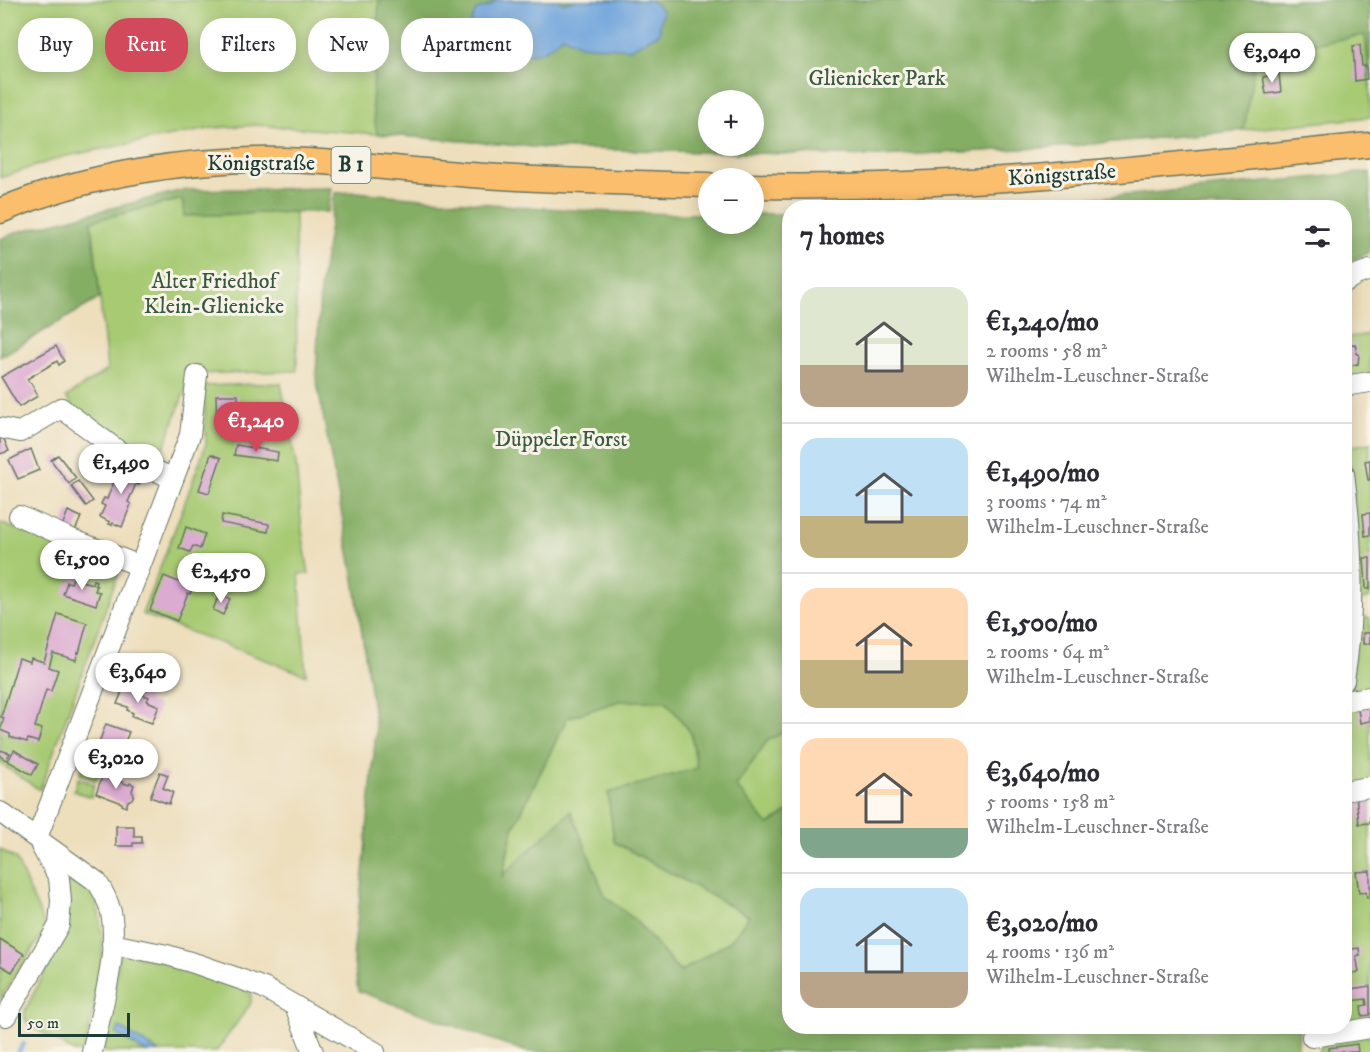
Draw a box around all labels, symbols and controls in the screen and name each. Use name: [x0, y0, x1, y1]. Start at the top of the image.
chip: Buy: [18, 18, 93, 72]
chip: Rent: [105, 18, 188, 72]
chip: Filters: [200, 18, 296, 72]
chip: New: [308, 18, 389, 72]
chip: Apartment: [401, 18, 533, 72]
pin: €3,040: [1223, 33, 1321, 84]
text: €3,040: [1243, 40, 1301, 65]
park label: Glienicker Park: [808, 65, 946, 92]
map controls: [698, 90, 764, 234]
button: +: [698, 90, 764, 156]
road number: B 1: [332, 147, 370, 183]
street label: Königstraße: [207, 150, 315, 177]
street label: Königstraße: [1007, 158, 1117, 192]
button: −: [698, 168, 764, 234]
text: 7 homes: [800, 220, 884, 253]
icon: filters: [1301, 220, 1334, 253]
park label: Alter Friedhof Klein-Glienicke: [144, 268, 284, 320]
text: €1,240/mo: [986, 306, 1099, 339]
icon: home: [848, 311, 920, 383]
text: 2 rooms · 58 m²: [986, 339, 1107, 364]
text: Wilhelm-Leuschner-Straße: [986, 364, 1209, 389]
pin: €1,240: [207, 402, 305, 453]
text: €1,240: [228, 409, 284, 434]
park label: Düppeler Forst: [495, 426, 627, 453]
pin: €1,490: [72, 444, 170, 495]
text: €1,490: [92, 451, 150, 476]
text: €1,490/mo: [986, 457, 1099, 490]
icon: home: [848, 462, 920, 534]
text: 3 rooms · 74 m²: [986, 490, 1107, 515]
text: Wilhelm-Leuschner-Straße: [986, 515, 1209, 540]
pin: €1,500: [33, 540, 131, 591]
text: €1,500: [54, 547, 110, 572]
pin: €2,450: [172, 553, 270, 604]
text: €2,450: [191, 560, 251, 585]
text: €1,500/mo: [986, 607, 1098, 640]
icon: home: [848, 612, 920, 684]
text: 2 rooms · 64 m²: [986, 640, 1109, 665]
pin: €3,640: [89, 653, 187, 704]
text: €3,640: [109, 660, 167, 685]
text: Wilhelm-Leuschner-Straße: [986, 665, 1209, 690]
pin: €3,020: [67, 739, 165, 790]
text: €3,020: [88, 746, 144, 771]
text: €3,640/mo: [986, 757, 1100, 790]
icon: home: [848, 762, 920, 834]
text: 5 rooms · 158 m²: [986, 790, 1115, 815]
text: Wilhelm-Leuschner-Straße: [986, 815, 1209, 840]
text: €3,020/mo: [986, 907, 1098, 940]
icon: home: [848, 912, 920, 984]
text: 4 rooms · 136 m²: [986, 940, 1114, 965]
text: Wilhelm-Leuschner-Straße: [986, 965, 1209, 990]
scale bar: [18, 1010, 130, 1038]
text: 50 m: [27, 1013, 59, 1033]

